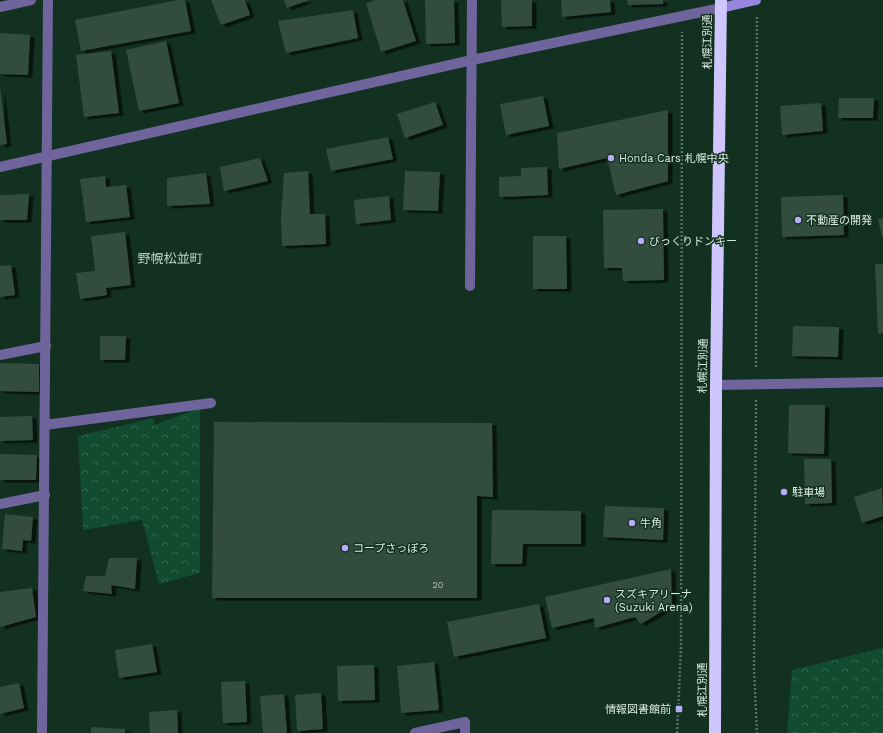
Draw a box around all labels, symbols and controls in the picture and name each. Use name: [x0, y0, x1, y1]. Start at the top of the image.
street label: 札幌江別通: [701, 15, 714, 70]
place label: Honda Cars 札幌中央: [619, 152, 730, 165]
marker: Honda Cars 札幌中央: [606, 153, 616, 163]
place label: 不動産の開発: [806, 214, 872, 227]
marker: 不動産の開発: [793, 215, 803, 225]
place label: びっくりドンキー: [649, 235, 737, 248]
marker: びっくりドンキー: [636, 236, 646, 246]
district label: 野幌松並町: [137, 251, 203, 266]
street label: 札幌江別通: [696, 338, 710, 394]
place label: 駐車場: [792, 486, 825, 499]
marker: 駐車場: [779, 487, 789, 497]
place label: 牛角: [640, 517, 662, 530]
marker: 牛角: [627, 518, 637, 528]
place label: コープさっぽろ: [353, 542, 429, 555]
marker: コープさっぽろ: [340, 543, 350, 553]
house number: 20: [433, 580, 444, 590]
place label: スズキアリーナ (Suzuki Arena): [615, 588, 693, 614]
marker: スズキアリーナ (Suzuki Arena): [602, 595, 612, 605]
street label: 札幌江別通: [696, 663, 709, 718]
place label: 情報図書館前: [605, 703, 671, 716]
marker: 情報図書館前: [674, 704, 684, 714]

